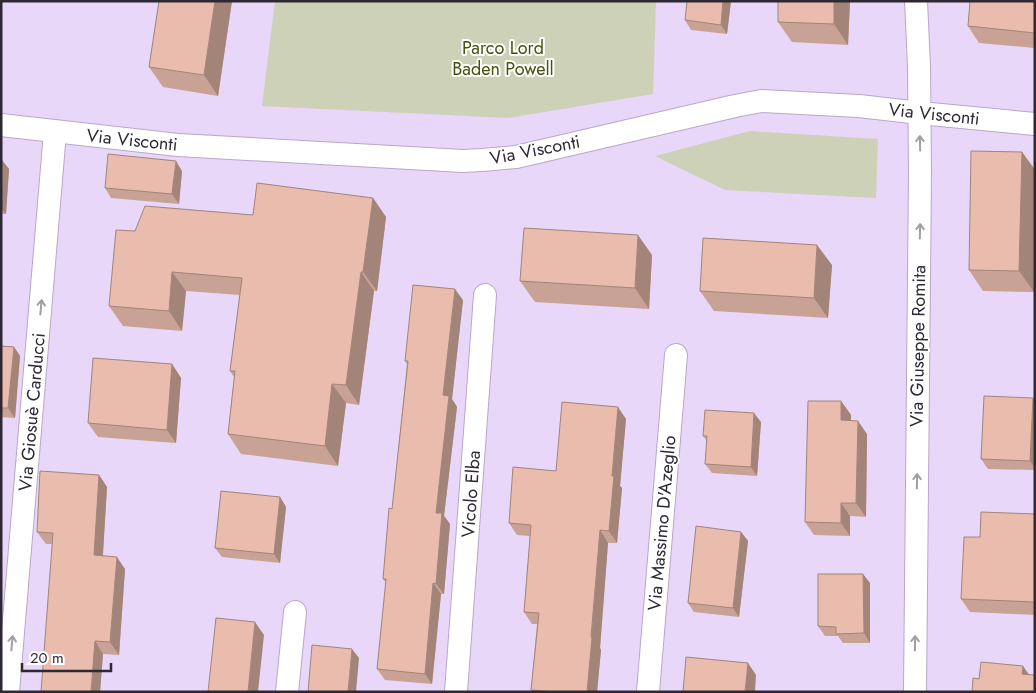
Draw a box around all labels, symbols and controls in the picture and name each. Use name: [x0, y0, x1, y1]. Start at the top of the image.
park label: Parco Lord Baden Powell: [452, 35, 554, 82]
street label: Via Visconti: [887, 96, 981, 132]
street label: Via Visconti: [85, 122, 179, 158]
street label: Via Visconti: [488, 129, 582, 171]
one-way arrow: [915, 135, 925, 152]
one-way arrow: [915, 223, 925, 239]
street label: Via Giuseppe Romita: [904, 265, 932, 427]
one-way arrow: [36, 299, 45, 315]
street label: Via Giosuè Carducci: [12, 332, 52, 492]
street label: Via Massimo D'Azeglio: [641, 434, 683, 612]
street label: Vicolo Elba: [455, 450, 487, 538]
one-way arrow: [912, 473, 922, 489]
one-way arrow: [7, 635, 17, 651]
one-way arrow: [910, 635, 920, 652]
scale bar: [22, 640, 111, 672]
text: 20 m: [30, 647, 64, 669]

